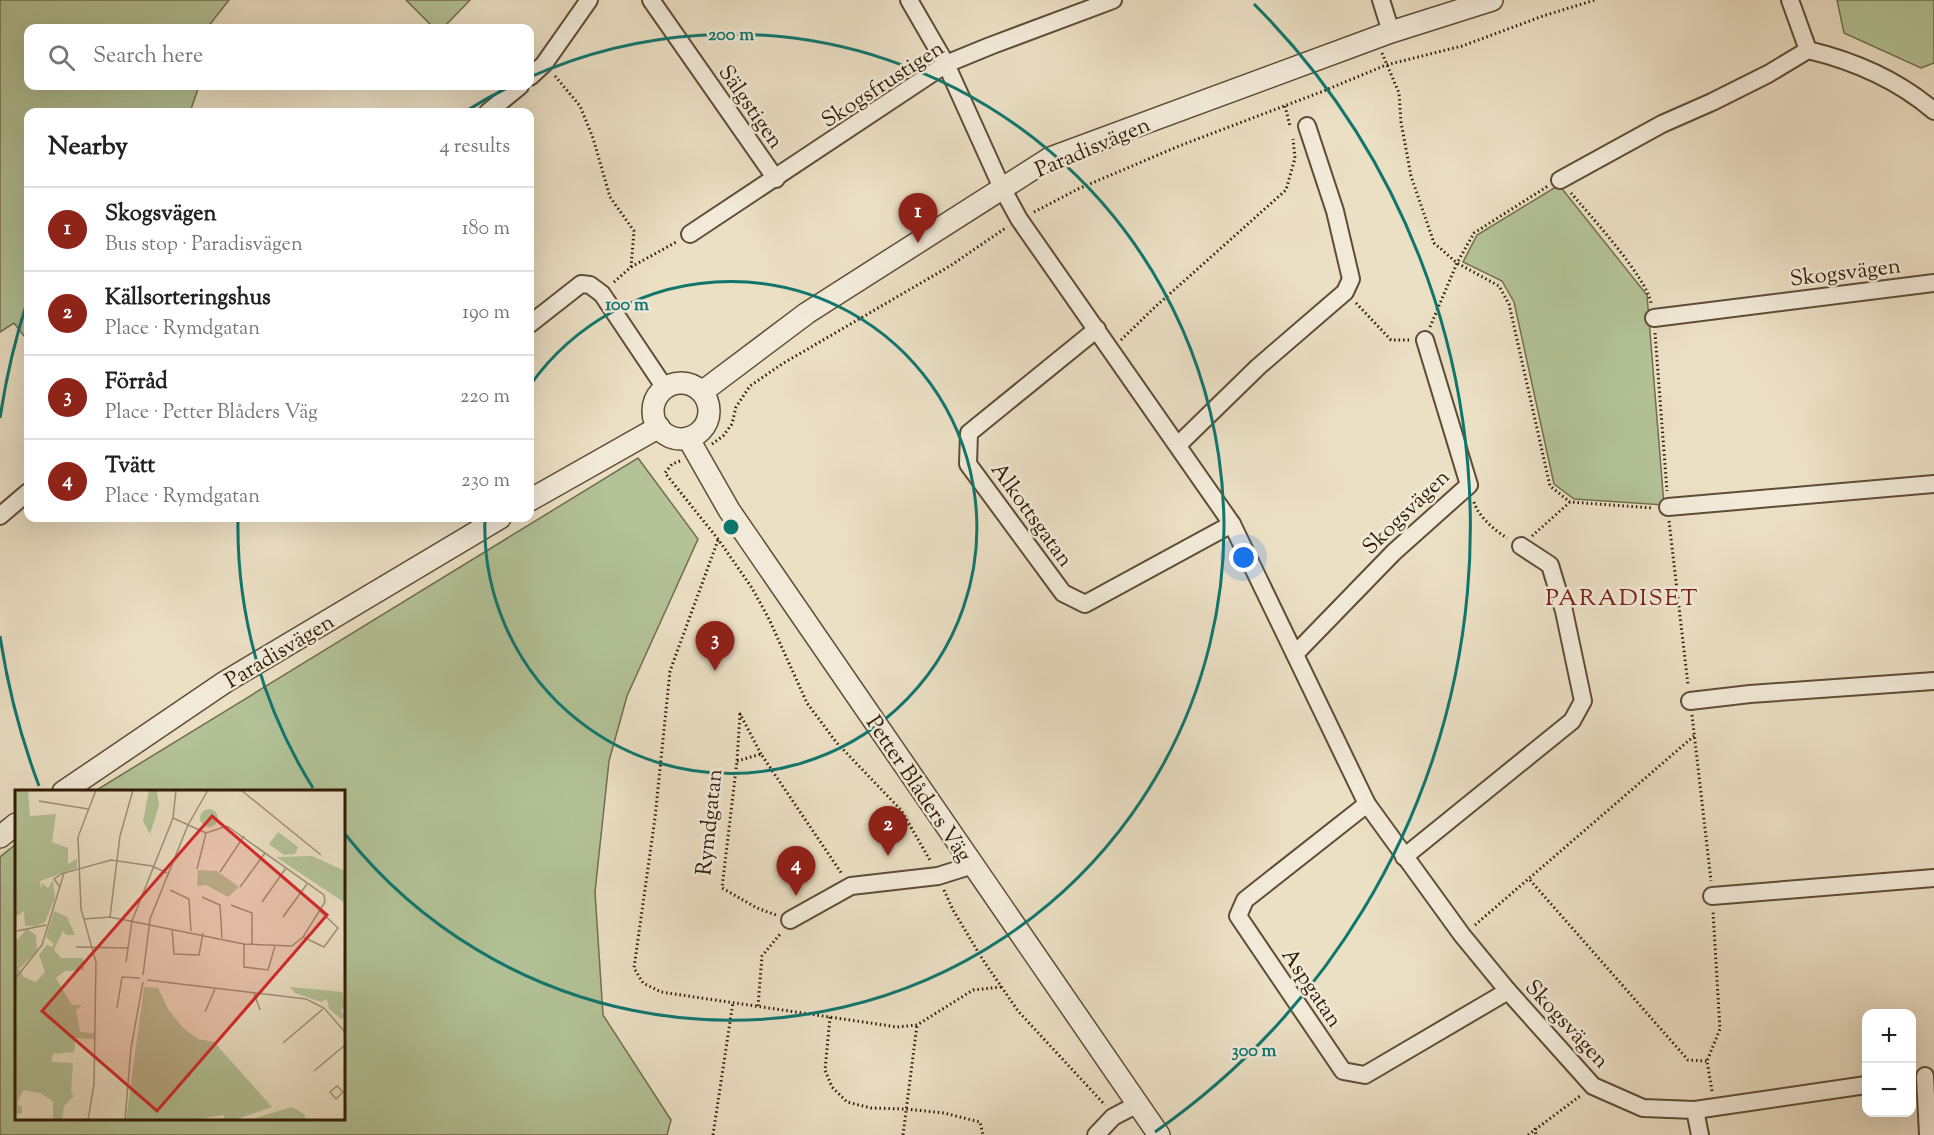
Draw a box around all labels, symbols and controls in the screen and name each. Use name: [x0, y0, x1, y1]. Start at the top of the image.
text: 200 m: [708, 23, 754, 49]
search box: [24, 24, 534, 90]
street label: Skogsfrustigen: [816, 34, 951, 137]
icon: search: [45, 41, 78, 74]
text: Search here: [93, 41, 203, 73]
street label: Sälgstigen: [709, 59, 790, 156]
street label: Paradisvägen: [1031, 110, 1156, 187]
text: Nearby: [48, 129, 128, 166]
text: 4 results: [439, 133, 510, 162]
pin: 1: [898, 194, 938, 243]
text: Skogsvägen: [105, 199, 216, 231]
text: 1: [64, 215, 71, 244]
text: 180 m: [462, 215, 510, 244]
text: Bus stop · Paradisvägen: [105, 231, 303, 260]
street label: Skogsvägen: [1788, 251, 1903, 297]
text: Källsorteringshus: [105, 283, 271, 315]
text: 100 m: [605, 293, 649, 319]
text: 2: [63, 299, 72, 328]
text: 190 m: [462, 299, 510, 328]
text: Place · Rymdgatan: [105, 315, 260, 344]
text: Förråd: [105, 367, 168, 399]
text: 3: [63, 383, 72, 412]
text: 220 m: [460, 383, 510, 412]
text: Place · Petter Blåders Väg: [105, 399, 318, 428]
text: Tvätt: [105, 451, 155, 483]
street label: Alkottsgatan: [982, 457, 1080, 575]
street label: Skogsvägen: [1356, 463, 1458, 563]
text: 4: [62, 467, 73, 496]
text: 230 m: [461, 467, 510, 496]
text: Place · Rymdgatan: [105, 483, 260, 512]
centre of rings: [721, 517, 741, 537]
your location: [1229, 543, 1258, 572]
district label: PARADISET: [1545, 582, 1699, 616]
street label: Paradisvägen: [220, 607, 341, 698]
pin: 3: [696, 622, 734, 671]
street label: Petter Blåders Väg: [857, 710, 979, 870]
street label: Rymdgatan: [689, 767, 732, 877]
inset map: [15, 790, 345, 1120]
pin: 2: [868, 806, 908, 856]
pin: 4: [776, 846, 816, 896]
street label: Aspgatan: [1272, 942, 1349, 1035]
street label: Skogsvägen: [1516, 973, 1616, 1077]
map controls: [1862, 1009, 1916, 1117]
button: +: [1862, 1009, 1916, 1063]
text: 300 m: [1232, 1039, 1277, 1065]
button: −: [1862, 1063, 1916, 1117]

